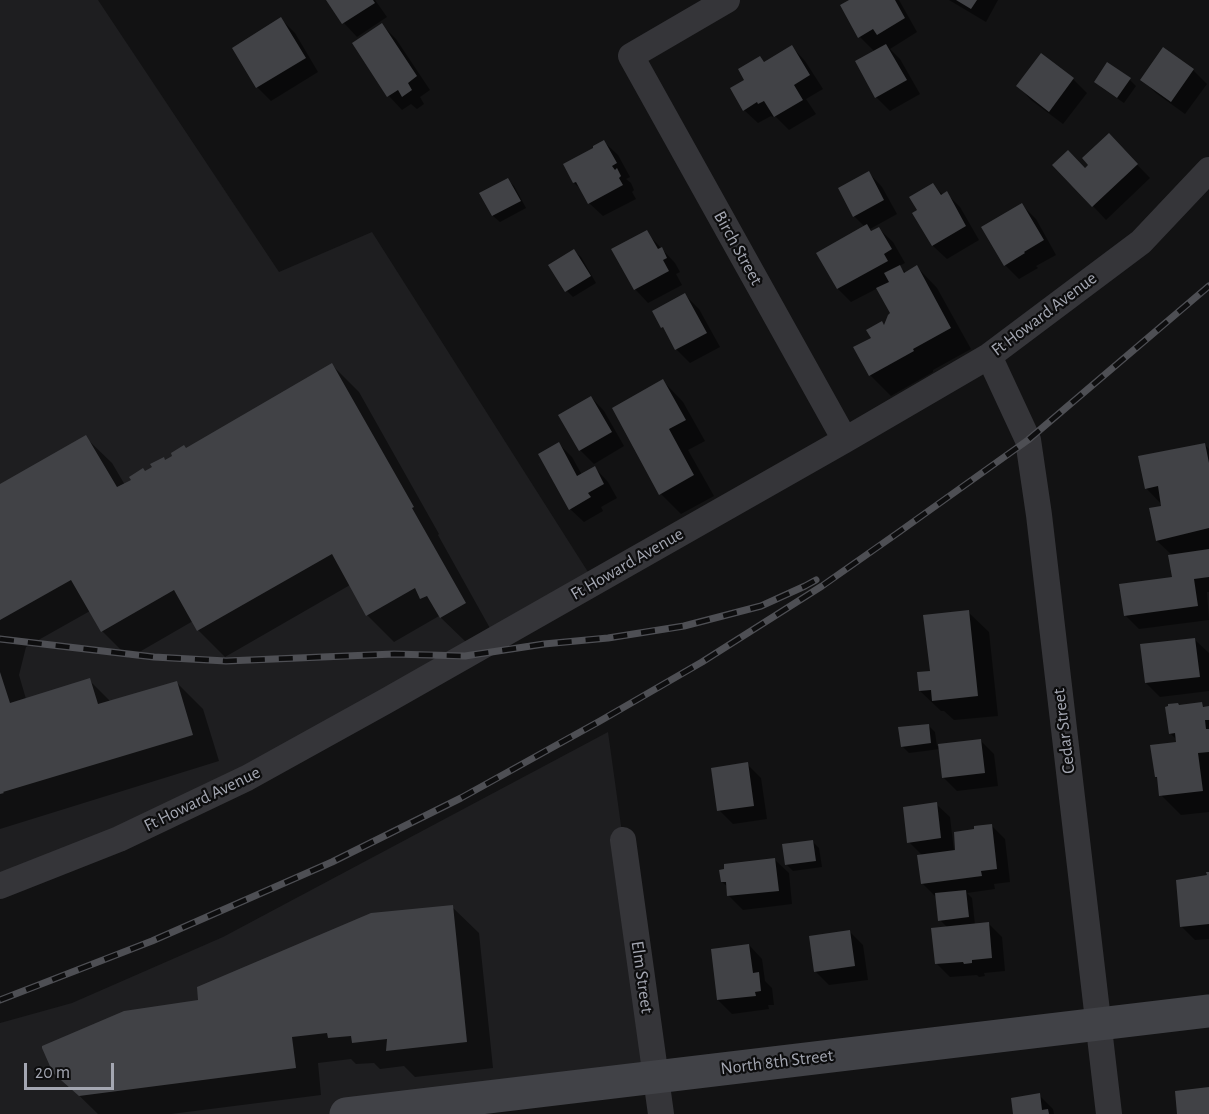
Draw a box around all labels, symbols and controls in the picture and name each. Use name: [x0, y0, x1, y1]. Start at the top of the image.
street label: Birch Street: [709, 207, 767, 289]
street label: Ft Howard Avenue: [987, 267, 1101, 361]
street label: Ft Howard Avenue: [567, 523, 687, 605]
street label: Cedar Street: [1048, 687, 1080, 775]
street label: Ft Howard Avenue: [140, 762, 264, 836]
street label: Elm Street: [626, 939, 658, 1015]
street label: North 8th Street: [719, 1044, 835, 1080]
scale bar: [27, 1051, 117, 1089]
text: 20 m: [35, 1064, 70, 1082]

